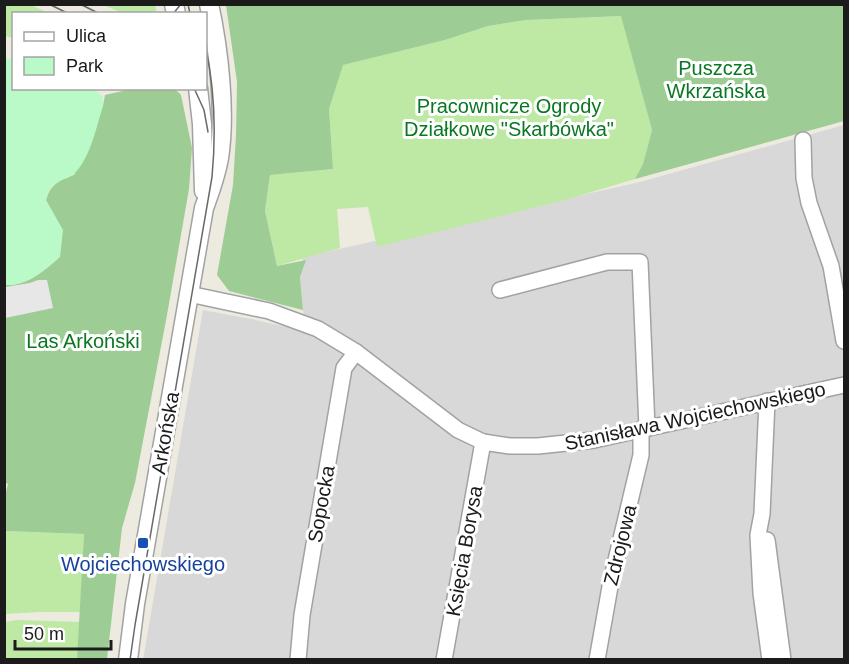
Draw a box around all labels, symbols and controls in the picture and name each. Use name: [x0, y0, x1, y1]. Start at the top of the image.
legend: [12, 12, 207, 90]
text: Ulica: [66, 26, 107, 46]
text: Park: [66, 56, 104, 76]
park label: Puszcza Wkrzańska: [667, 57, 766, 102]
park label: Pracownicze Ogrody Działkowe "Skarbówka": [404, 95, 614, 140]
park label: Las Arkoński: [26, 330, 140, 352]
street label: Stanisława Wojciechowskiego: [562, 378, 828, 454]
street label: Arkońska: [147, 389, 183, 476]
street label: Sopocka: [303, 463, 339, 544]
street label: Księcia Borysa: [442, 483, 486, 618]
street label: Zdrojowa: [599, 502, 641, 588]
marker: Wojciechowskiego: [136, 536, 150, 550]
place label: Wojciechowskiego: [61, 553, 225, 575]
scale bar: [15, 613, 111, 651]
text: 50 m: [24, 624, 64, 644]

